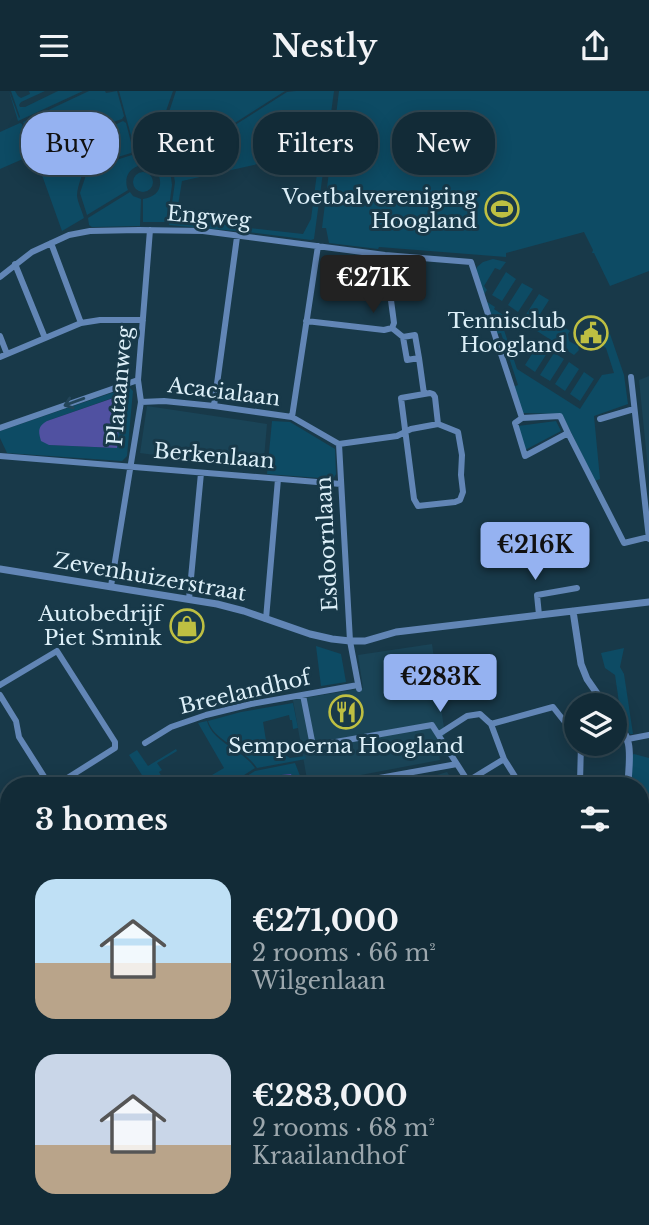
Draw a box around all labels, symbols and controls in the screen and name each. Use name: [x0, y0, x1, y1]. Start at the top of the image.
text: Nestly: [272, 26, 377, 66]
icon: menu: [35, 27, 73, 65]
icon: share: [576, 27, 614, 65]
chip: Buy: [21, 112, 119, 175]
chip: Rent: [133, 112, 239, 175]
chip: Filters: [253, 112, 378, 175]
chip: New: [392, 112, 495, 175]
place label: Voetbalvereniging Hoogland: [281, 184, 477, 234]
sports icon: Voetbalvereniging Hoogland: [483, 190, 521, 228]
street label: Engweg: [166, 200, 253, 234]
pin: €271K: [324, 255, 422, 315]
text: €271K: [336, 264, 410, 292]
place label: Tennisclub Hoogland: [448, 308, 566, 358]
public building icon: Tennisclub Hoogland: [572, 314, 610, 352]
street label: Plataanweg: [102, 325, 138, 447]
street label: Acacialaan: [165, 372, 282, 412]
one-way arrow: [63, 397, 85, 409]
street label: Berkenlaan: [152, 438, 276, 474]
street label: Esdoornlaan: [310, 476, 344, 612]
pin: €216K: [486, 523, 584, 582]
text: €216K: [497, 531, 573, 559]
street label: Zevenhuizerstraat: [52, 547, 248, 607]
place label: Autobedrijf Piet Smink: [37, 601, 164, 651]
shop icon: Autobedrijf Piet Smink: [168, 607, 206, 645]
pin: €283K: [391, 655, 489, 714]
text: €283K: [400, 663, 480, 691]
street label: Breelandhof: [177, 664, 315, 720]
restaurant icon: Sempoerna Hoogland: [327, 693, 365, 731]
map controls: [564, 693, 627, 756]
button: layers: [564, 693, 627, 756]
place label: Sempoerna Hoogland: [228, 733, 464, 759]
icon: filters: [576, 800, 614, 838]
text: 3 homes: [35, 801, 168, 838]
text: €271,000: [252, 902, 399, 939]
icon: home: [91, 907, 175, 991]
text: 2 rooms · 66 m²: [252, 939, 436, 967]
text: Wilgenlaan: [252, 967, 386, 995]
text: €283,000: [252, 1077, 408, 1114]
icon: home: [91, 1082, 175, 1166]
text: 2 rooms · 68 m²: [252, 1114, 435, 1142]
text: Kraailandhof: [252, 1142, 406, 1170]

